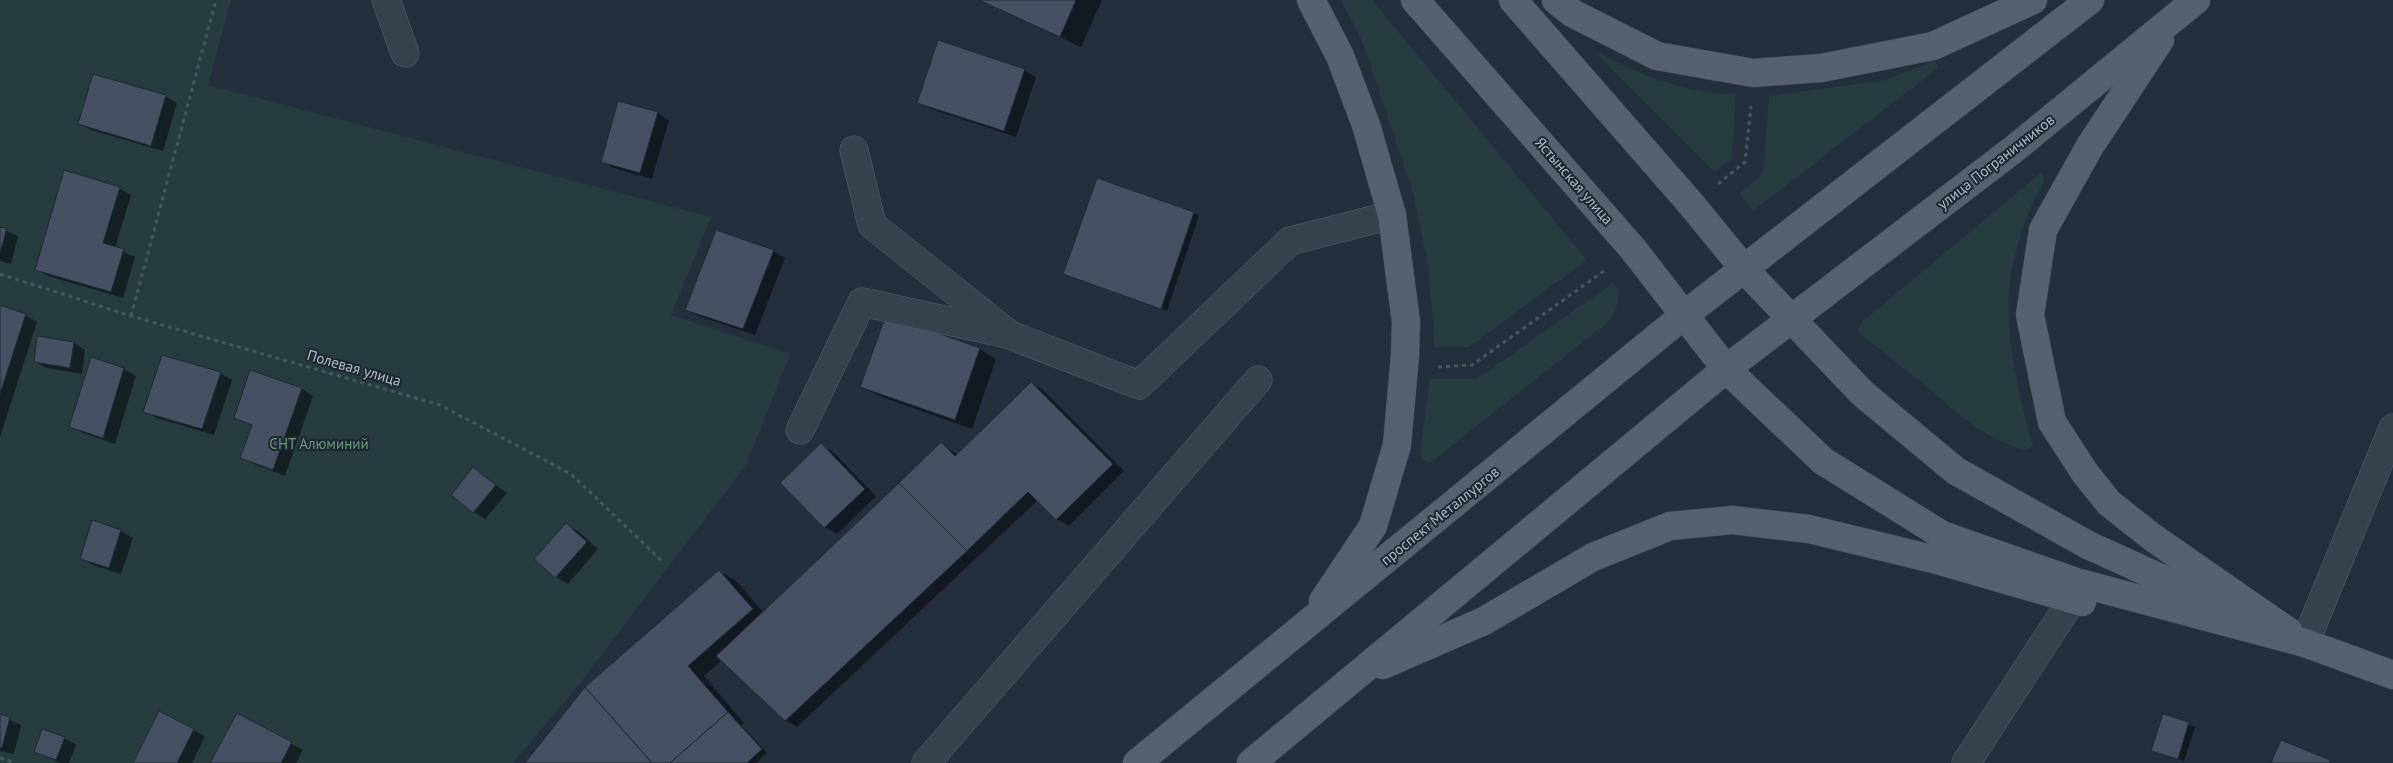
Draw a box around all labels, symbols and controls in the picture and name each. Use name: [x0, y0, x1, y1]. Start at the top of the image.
street label: улица Пограничников: [1933, 110, 2058, 213]
street label: Ястынская улица: [1531, 133, 1618, 228]
street label: Полевая улица: [305, 345, 403, 390]
park label: СНТ Алюминий: [269, 434, 369, 453]
street label: проспект Металлургов: [1377, 462, 1503, 569]

